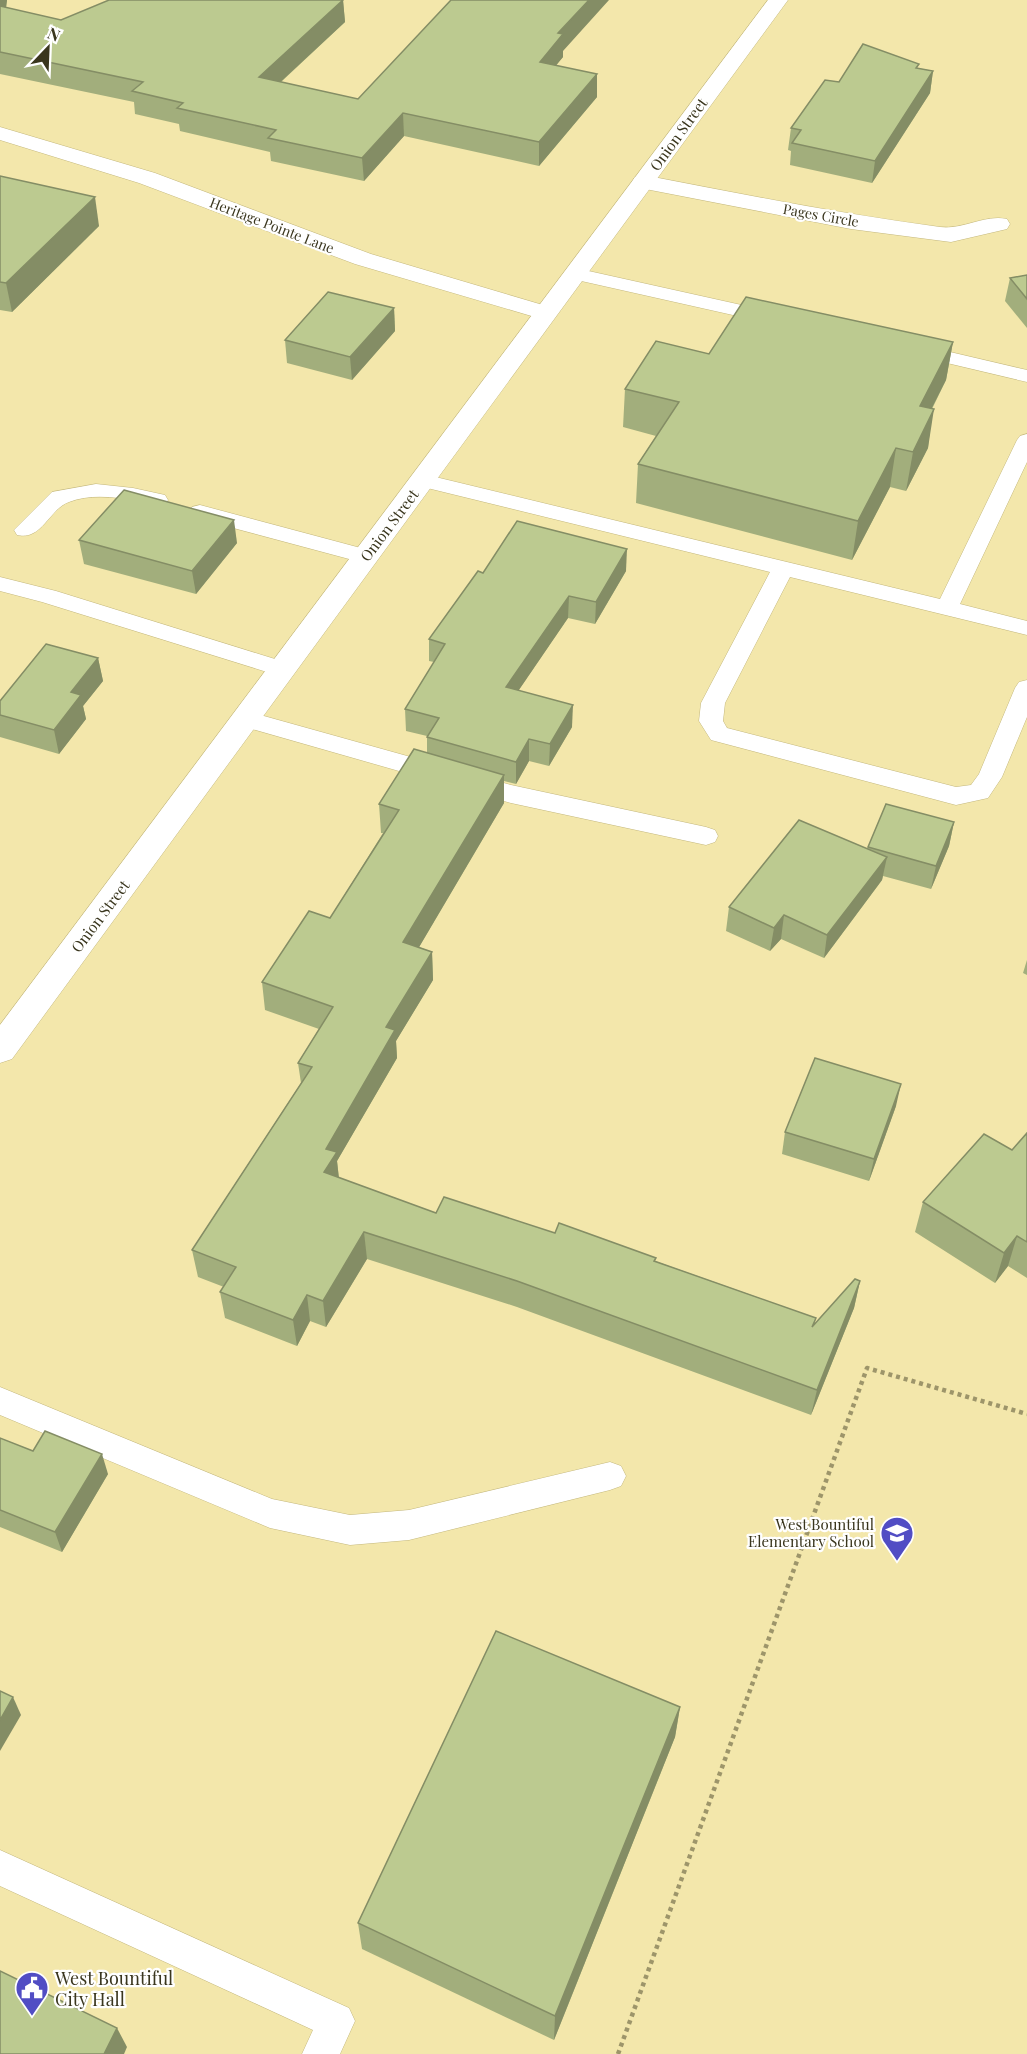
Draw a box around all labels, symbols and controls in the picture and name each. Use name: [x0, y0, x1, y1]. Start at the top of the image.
north arrow: [18, 18, 78, 78]
text: N: [45, 22, 64, 46]
street label: Onion Street: [645, 93, 712, 175]
street label: Heritage Pointe Lane: [207, 193, 337, 257]
street label: Pages Circle: [782, 199, 860, 231]
street label: Onion Street: [355, 484, 423, 565]
street label: Onion Street: [66, 875, 134, 956]
place label: West Bountiful Elementary School: [748, 1514, 874, 1551]
school or university icon: West Bountiful Elementary School: [879, 1515, 915, 1562]
place label: West Bountiful City Hall: [54, 1966, 173, 2011]
public building icon: West Bountiful City Hall: [14, 1970, 50, 2017]

